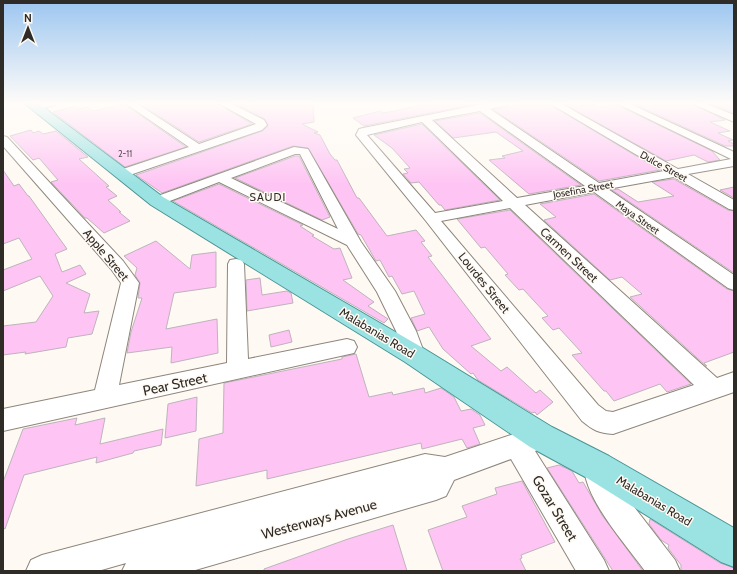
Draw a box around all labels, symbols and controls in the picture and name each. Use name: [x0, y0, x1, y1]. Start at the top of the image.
north arrow: [8, 8, 48, 48]
text: N: [24, 11, 32, 25]
house number: 2-11: [118, 148, 132, 159]
street label: Dulce Street: [638, 148, 690, 185]
street label: Josefina Street: [551, 178, 615, 201]
district label: SAUDI: [250, 190, 286, 204]
street label: Maya Street: [613, 198, 663, 238]
street label: Carmen Street: [537, 224, 601, 285]
street label: Apple Street: [80, 226, 132, 284]
street label: Lourdes Street: [455, 249, 513, 316]
street label: Malabanias Road: [337, 304, 418, 361]
street label: Pear Street: [141, 368, 209, 400]
street label: Gozar Street: [528, 472, 582, 544]
street label: Malabanias Road: [614, 472, 695, 529]
street label: Westerways Avenue: [259, 495, 379, 543]

